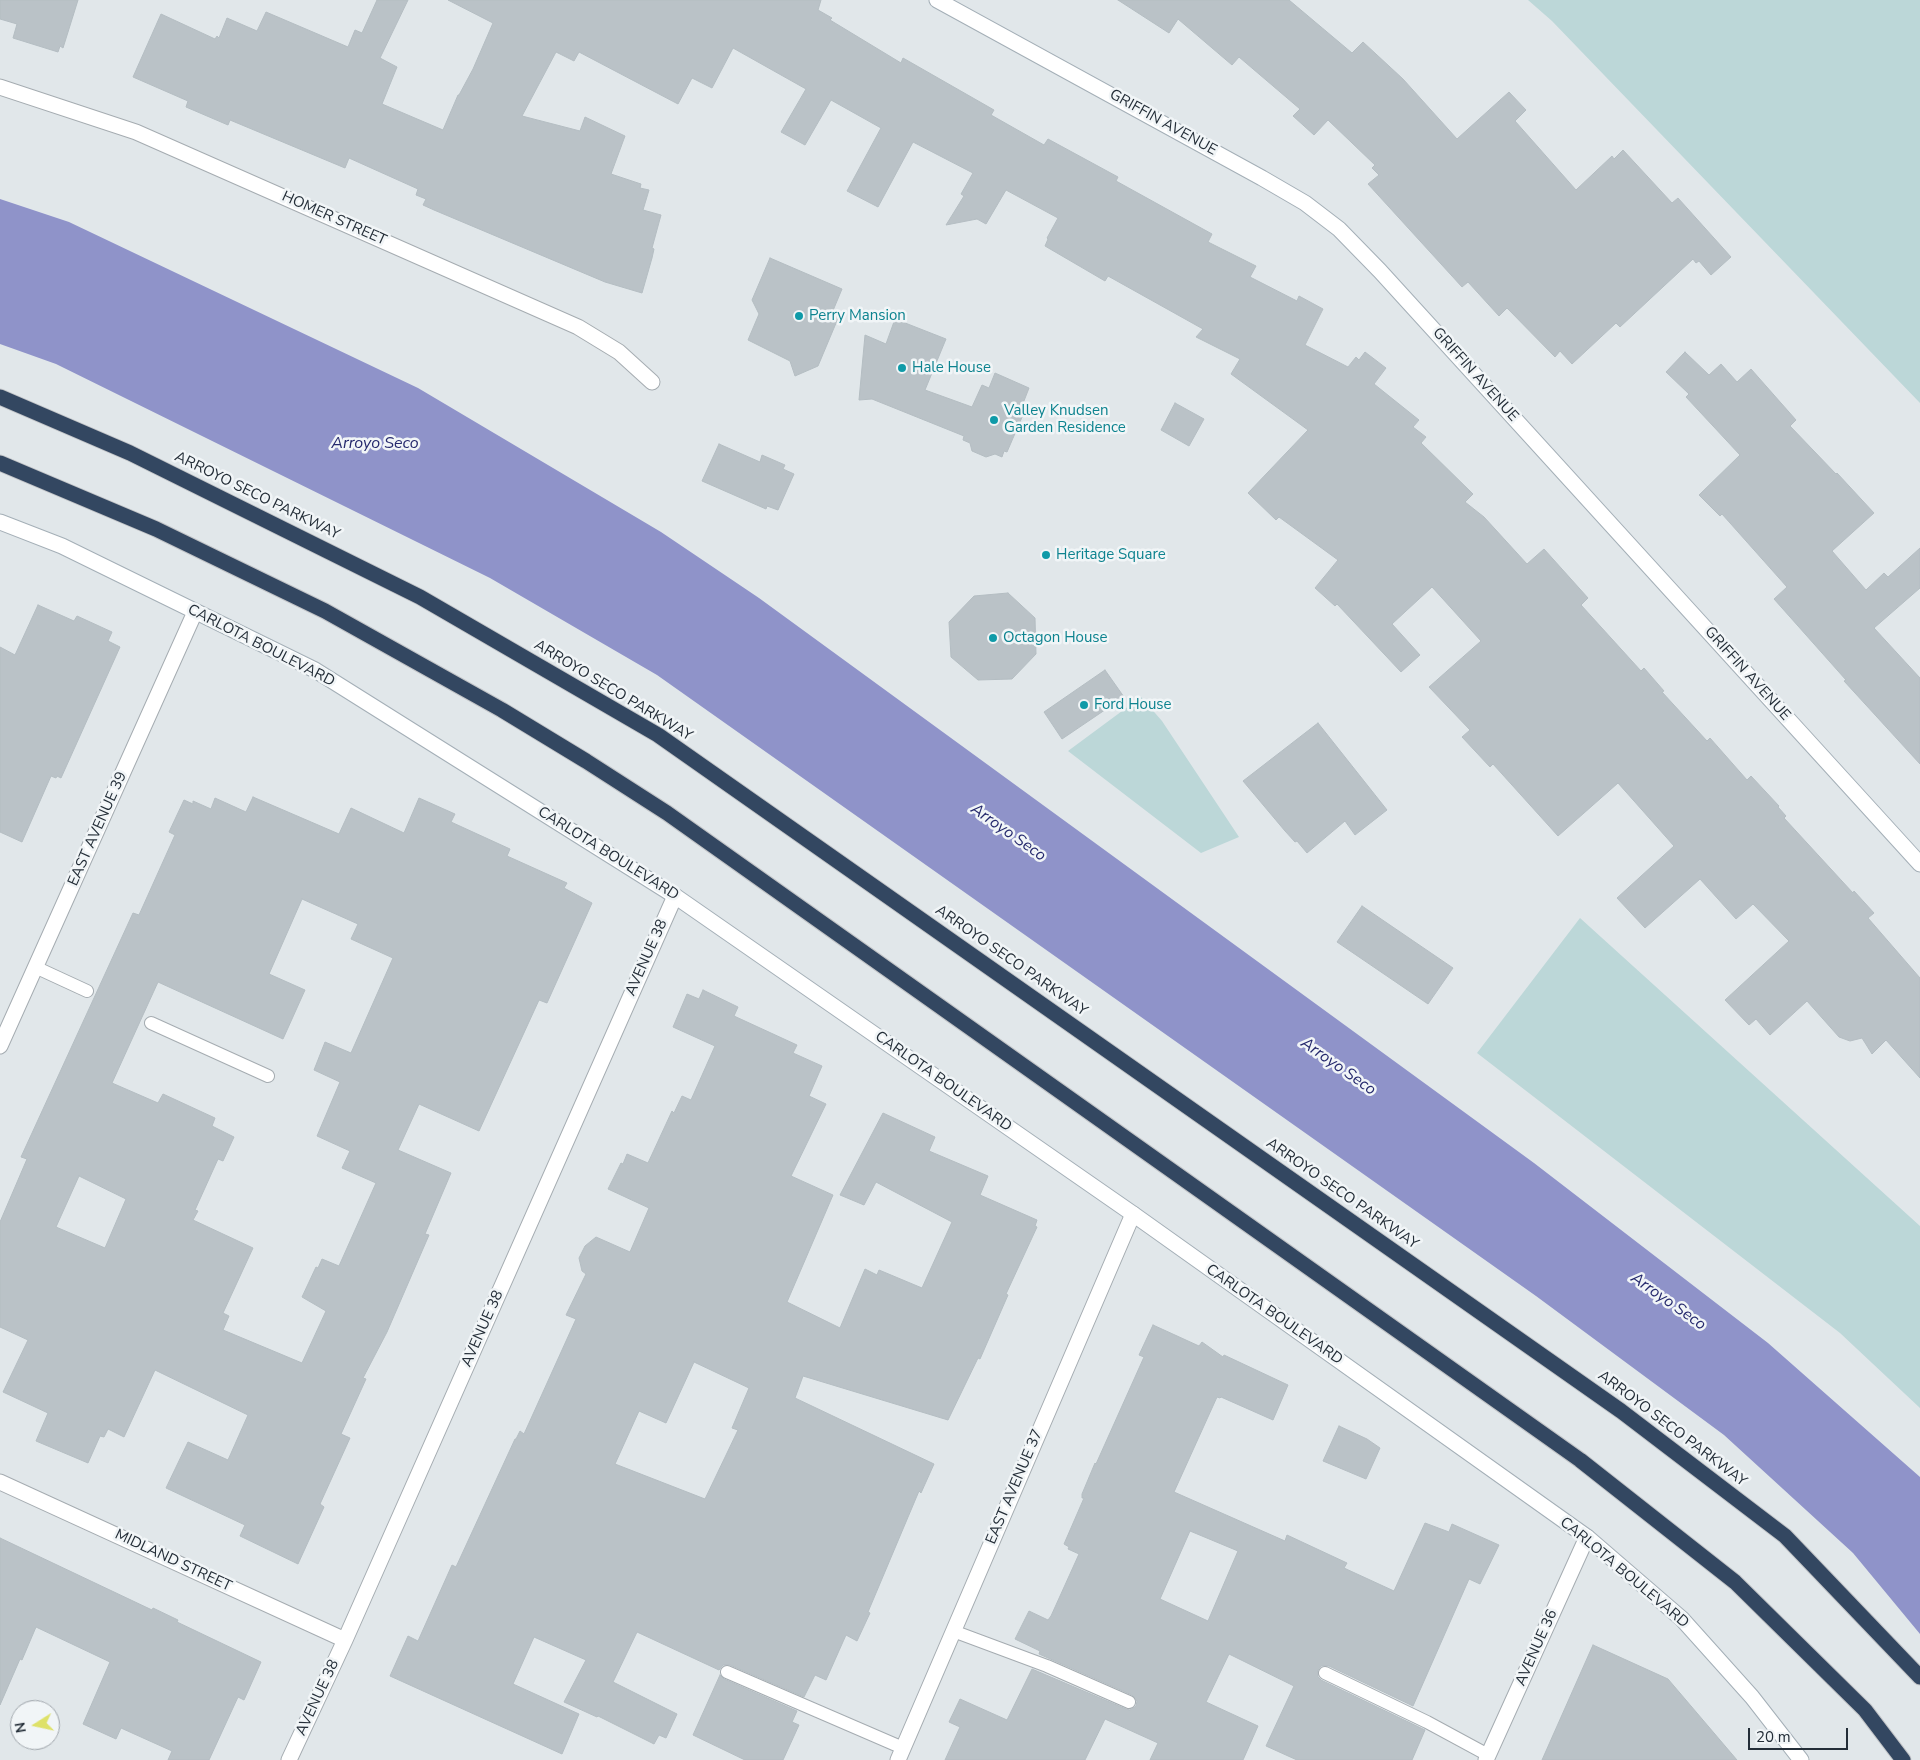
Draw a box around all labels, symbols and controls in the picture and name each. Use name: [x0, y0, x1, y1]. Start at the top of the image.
street label: GRIFFIN AVENUE: [1106, 86, 1220, 160]
street label: HOMER STREET: [279, 188, 389, 250]
place label: Perry Mansion: [809, 307, 906, 325]
marker: Perry Mansion: [793, 310, 805, 322]
street label: GRIFFIN AVENUE: [1428, 324, 1522, 426]
place label: Hale House: [912, 359, 991, 377]
marker: Hale House: [896, 362, 908, 374]
place label: Valley Knudsen Garden Residence: [1004, 402, 1126, 437]
marker: Valley Knudsen Garden Residence: [988, 414, 1000, 426]
water label: Arroyo Seco: [331, 434, 419, 454]
street label: ARROYO SECO PARKWAY: [171, 448, 343, 544]
place label: Heritage Square: [1056, 546, 1166, 564]
marker: Heritage Square: [1040, 549, 1052, 561]
street label: CARLOTA BOULEVARD: [184, 601, 338, 691]
street label: GRIFFIN AVENUE: [1700, 623, 1794, 725]
place label: Octagon House: [1003, 629, 1108, 647]
marker: Octagon House: [987, 632, 999, 644]
street label: ARROYO SECO PARKWAY: [531, 637, 695, 745]
place label: Ford House: [1094, 696, 1172, 714]
marker: Ford House: [1078, 699, 1090, 711]
street label: EAST AVENUE 39: [65, 769, 131, 889]
water label: Arroyo Seco: [967, 800, 1049, 866]
street label: CARLOTA BOULEVARD: [534, 803, 682, 905]
street label: ARROYO SECO PARKWAY: [931, 902, 1091, 1020]
street label: AVENUE 38: [622, 917, 672, 999]
street label: CARLOTA BOULEVARD: [871, 1028, 1015, 1136]
water label: Arroyo Seco: [1297, 1034, 1379, 1100]
street label: ARROYO SECO PARKWAY: [1262, 1135, 1422, 1253]
street label: CARLOTA BOULEVARD: [1202, 1261, 1346, 1369]
water label: Arroyo Seco: [1627, 1269, 1709, 1335]
street label: AVENUE 38: [458, 1288, 508, 1370]
street label: ARROYO SECO PARKWAY: [1594, 1367, 1750, 1491]
street label: EAST AVENUE 37: [983, 1427, 1047, 1547]
street label: CARLOTA BOULEVARD: [1556, 1514, 1692, 1632]
street label: MIDLAND STREET: [112, 1526, 234, 1596]
street label: AVENUE 36: [1512, 1607, 1562, 1689]
street label: AVENUE 38: [293, 1657, 343, 1739]
north arrow: [10, 1700, 60, 1750]
scale bar: [1750, 1718, 1850, 1750]
text: N: [10, 1721, 31, 1734]
text: 20 m: [1756, 1727, 1791, 1747]

